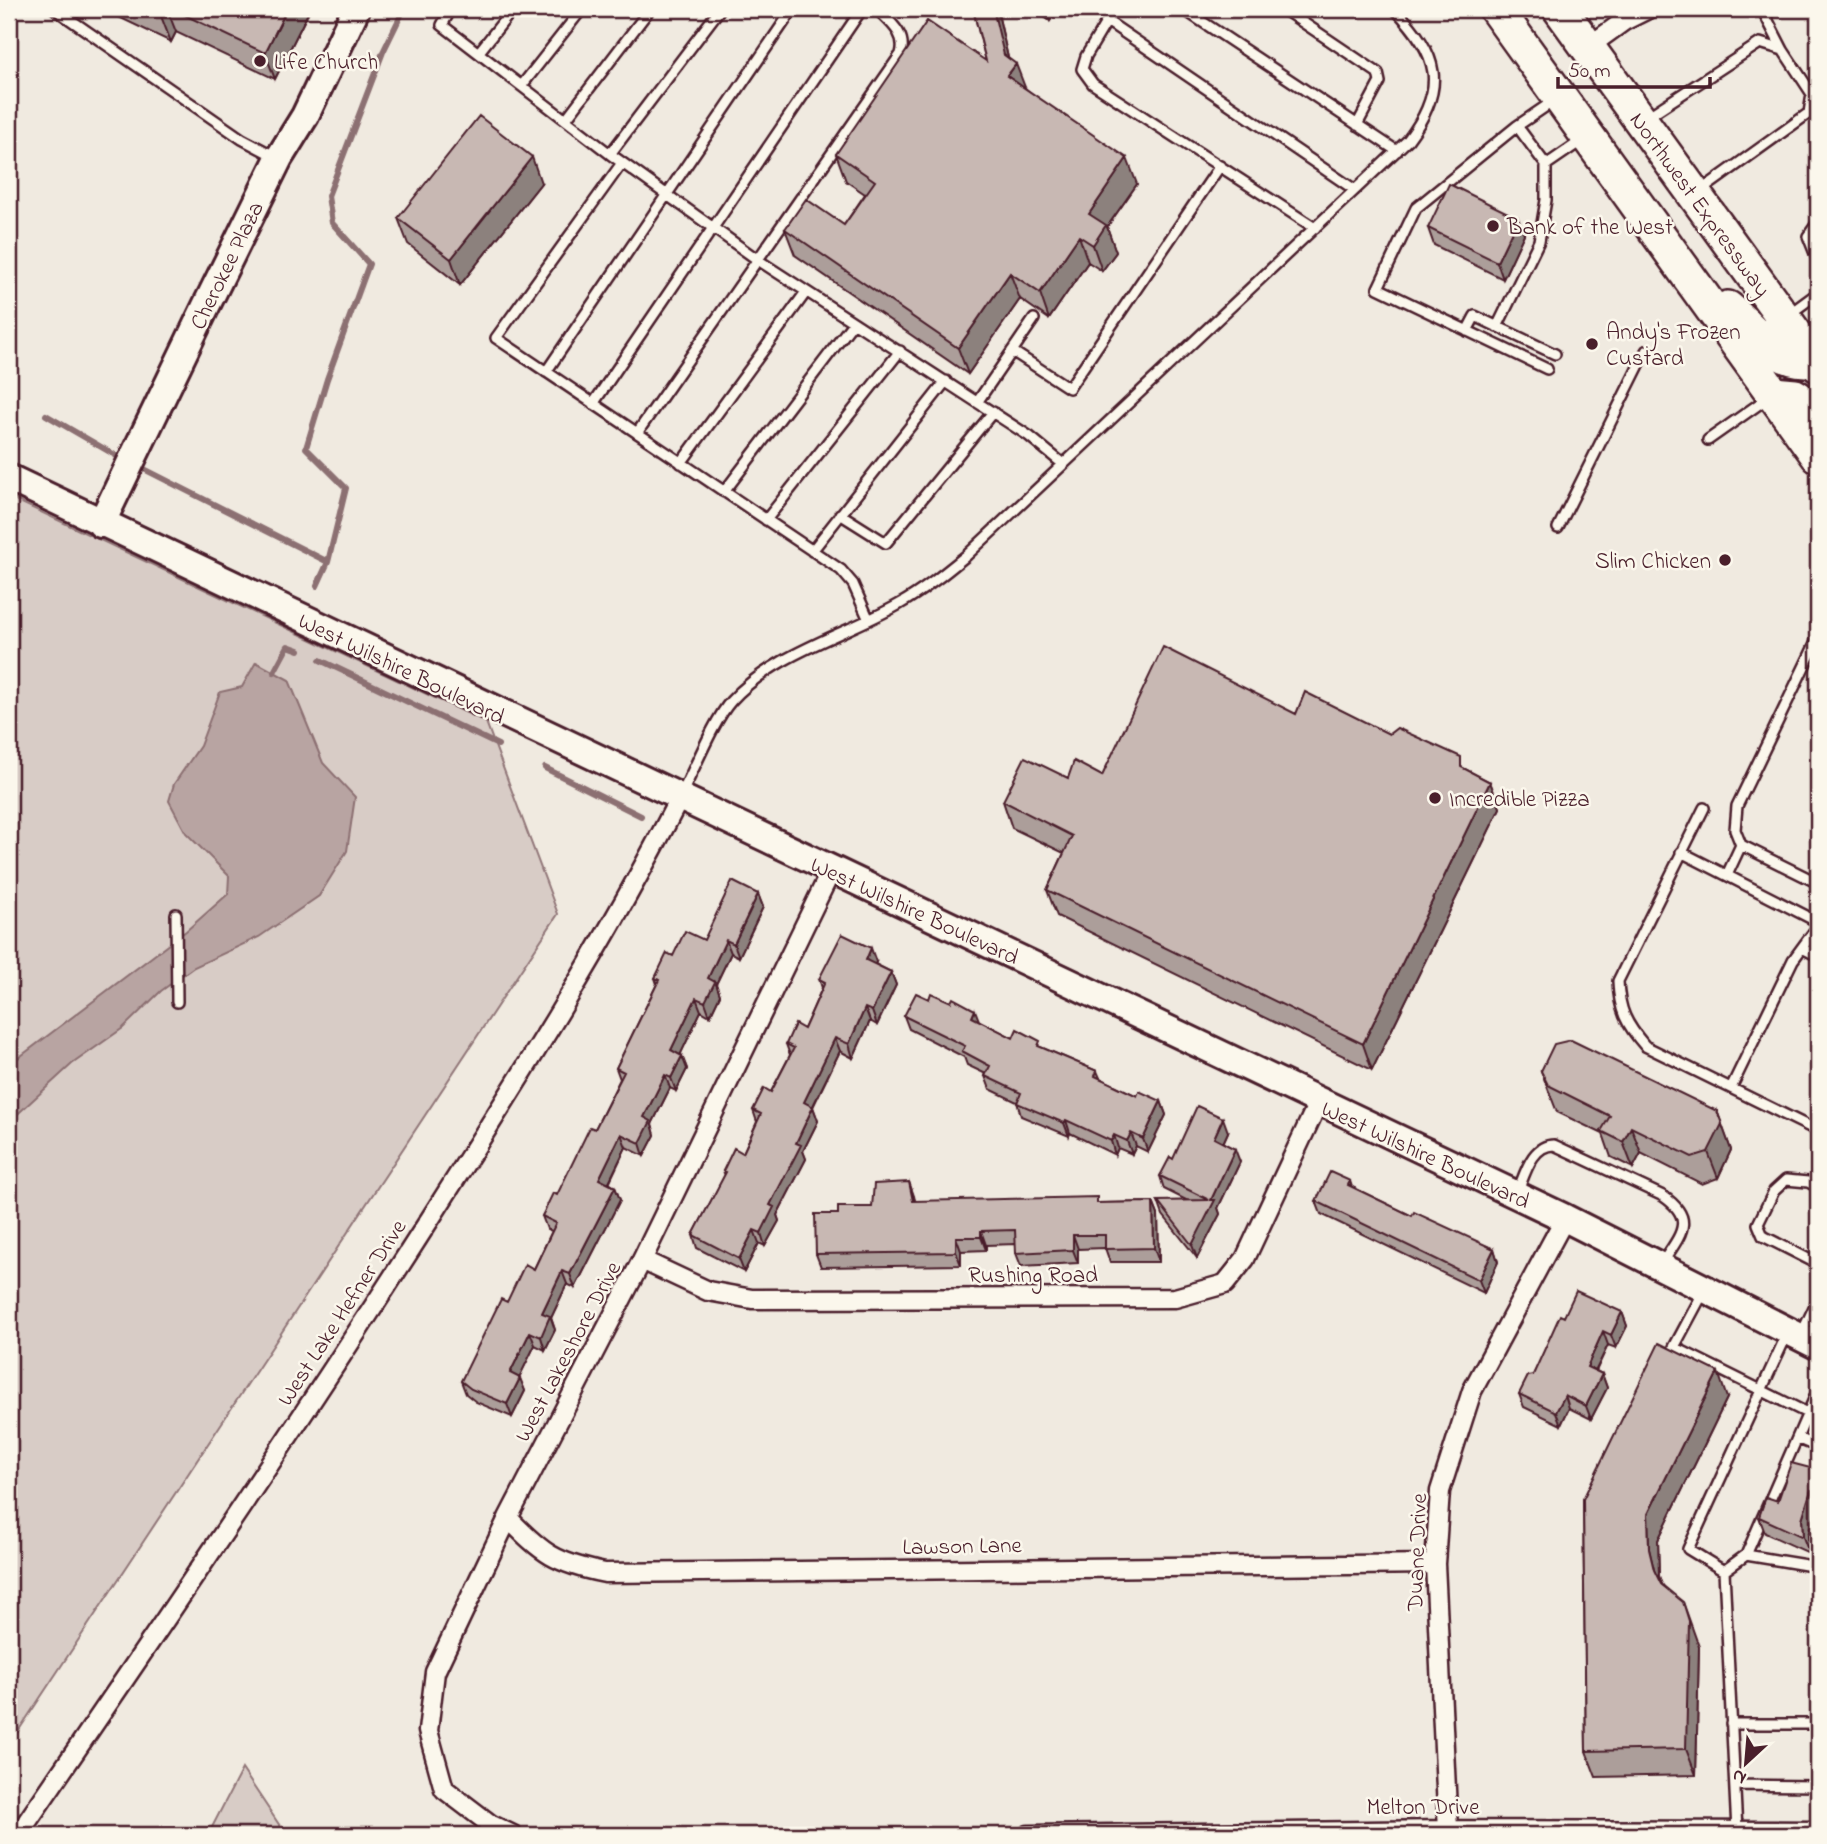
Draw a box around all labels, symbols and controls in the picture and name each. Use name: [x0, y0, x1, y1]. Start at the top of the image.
scale bar: [1558, 46, 1710, 90]
place label: Life Church: [274, 47, 378, 80]
marker: Life Church: [252, 53, 268, 69]
text: 50 m: [1568, 57, 1611, 87]
street label: Northwest Expressway: [1619, 106, 1777, 306]
street label: Cherokee Plaza: [183, 196, 274, 336]
place label: Bank of the West: [1506, 212, 1673, 245]
marker: Bank of the West: [1485, 218, 1501, 234]
place label: Andy's Frozen Custard: [1606, 317, 1741, 376]
marker: Andy's Frozen Custard: [1584, 336, 1600, 352]
place label: Slim Chicken: [1595, 546, 1711, 579]
marker: Slim Chicken: [1717, 552, 1733, 568]
street label: West Wilshire Boulevard: [292, 606, 510, 735]
place label: Incredible Pizza: [1449, 784, 1590, 817]
marker: Incredible Pizza: [1427, 790, 1443, 806]
street label: West Wilshire Boulevard: [804, 849, 1024, 975]
street label: West Wilshire Boulevard: [1315, 1093, 1535, 1219]
street label: West Lake Hefner Drive: [270, 1213, 416, 1413]
street label: West Lakeshore Drive: [508, 1255, 631, 1448]
street label: Rushing Road: [968, 1260, 1098, 1294]
street label: Duane Drive: [1400, 1492, 1437, 1613]
street label: Lawson Lane: [902, 1530, 1023, 1565]
north arrow: [1712, 1728, 1782, 1798]
text: N: [1728, 1761, 1751, 1791]
street label: Melton Drive: [1367, 1792, 1480, 1825]

